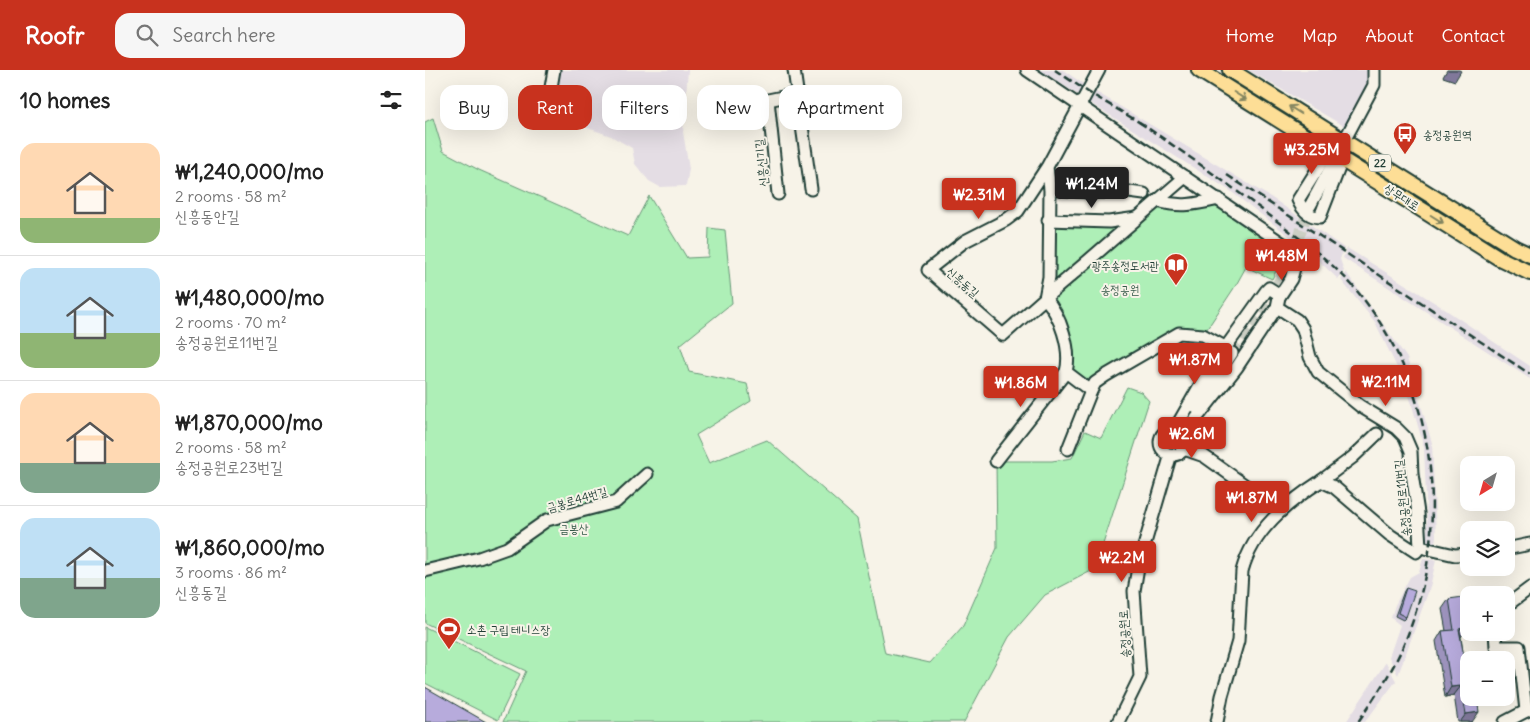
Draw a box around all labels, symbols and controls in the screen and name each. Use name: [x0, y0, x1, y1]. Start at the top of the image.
search box: [115, 13, 465, 58]
text: Roofr: [25, 20, 85, 50]
icon: search: [133, 21, 161, 49]
text: Search here: [173, 23, 276, 47]
text: Home: [1226, 24, 1274, 47]
text: Map: [1302, 24, 1337, 47]
text: About: [1365, 24, 1413, 47]
text: Contact: [1441, 24, 1505, 47]
chip: Buy: [440, 85, 508, 130]
chip: Rent: [518, 85, 592, 130]
chip: Filters: [602, 85, 687, 130]
chip: New: [697, 85, 769, 130]
chip: Apartment: [779, 85, 902, 130]
icon: filters: [377, 86, 405, 114]
text: 10 homes: [20, 87, 110, 114]
one-way arrow: [1233, 91, 1247, 101]
one-way arrow: [1288, 104, 1302, 114]
bus stop icon: 송정공원역: [1392, 121, 1418, 155]
place label: 송정공원역: [1423, 127, 1472, 142]
pin: ₩3.25M: [1271, 132, 1353, 175]
street label: 신흥신기길: [751, 138, 771, 188]
text: ₩3.25M: [1284, 139, 1340, 159]
road number: 22: [1369, 155, 1391, 172]
text: ₩1,240,000/mo: [175, 158, 324, 185]
icon: home: [60, 163, 120, 223]
pin: ₩1.24M: [1051, 166, 1133, 209]
text: ₩1.24M: [1066, 173, 1118, 193]
pin: ₩2.31M: [938, 178, 1020, 220]
street label: 상무대로: [1382, 180, 1422, 214]
text: ₩2.31M: [953, 184, 1005, 204]
text: 2 rooms · 58 m²: [175, 186, 287, 206]
text: 신흥동안길: [175, 206, 239, 226]
one-way arrow: [1430, 215, 1444, 225]
pin: ₩1.48M: [1241, 238, 1323, 281]
text: ₩1.48M: [1256, 245, 1308, 265]
library icon: 광주송정도서관: [1163, 252, 1189, 286]
place label: 광주송정도서관: [1091, 258, 1159, 273]
street label: 신흥동길: [944, 264, 983, 301]
park label: 송정공원: [1101, 282, 1139, 297]
text: ₩1,480,000/mo: [175, 284, 324, 311]
icon: home: [60, 288, 120, 348]
text: 2 rooms · 70 m²: [175, 312, 287, 332]
text: 송정공원로11번길: [175, 332, 278, 352]
pin: ₩1.87M: [1154, 342, 1236, 385]
text: ₩1.87M: [1169, 349, 1221, 369]
pin: ₩2.11M: [1345, 364, 1427, 407]
pin: ₩1.86M: [980, 366, 1062, 408]
text: ₩2.11M: [1361, 371, 1411, 391]
text: ₩1.86M: [994, 372, 1048, 392]
text: ₩1,870,000/mo: [175, 409, 323, 436]
icon: home: [60, 413, 120, 473]
pin: ₩2.6M: [1157, 416, 1227, 459]
text: ₩2.6M: [1169, 423, 1215, 443]
text: 2 rooms · 58 m²: [175, 437, 287, 457]
north arrow: [1460, 456, 1515, 511]
map controls: [1460, 456, 1515, 706]
text: 송정공원로23번길: [175, 457, 283, 477]
street label: 송정공원로11번길: [1390, 459, 1413, 537]
pin: ₩1.87M: [1211, 480, 1293, 523]
street label: 금봉로44번길: [545, 483, 609, 515]
text: ₩1.87M: [1226, 487, 1278, 507]
park label: 금봉산: [560, 521, 589, 536]
button: layers: [1460, 521, 1515, 576]
text: ₩1,860,000/mo: [175, 534, 325, 561]
icon: home: [60, 538, 120, 598]
pin: ₩2.2M: [1087, 540, 1157, 583]
text: ₩2.2M: [1099, 547, 1145, 567]
text: 3 rooms · 86 m²: [175, 562, 287, 582]
text: 신흥동길: [175, 582, 227, 602]
button: +: [1460, 586, 1515, 641]
street label: 송정공원로: [1115, 609, 1133, 659]
sports icon: 소촌 구립 테니스장: [436, 616, 462, 650]
place label: 소촌 구립 테니스장: [467, 622, 550, 637]
button: −: [1460, 651, 1515, 706]

